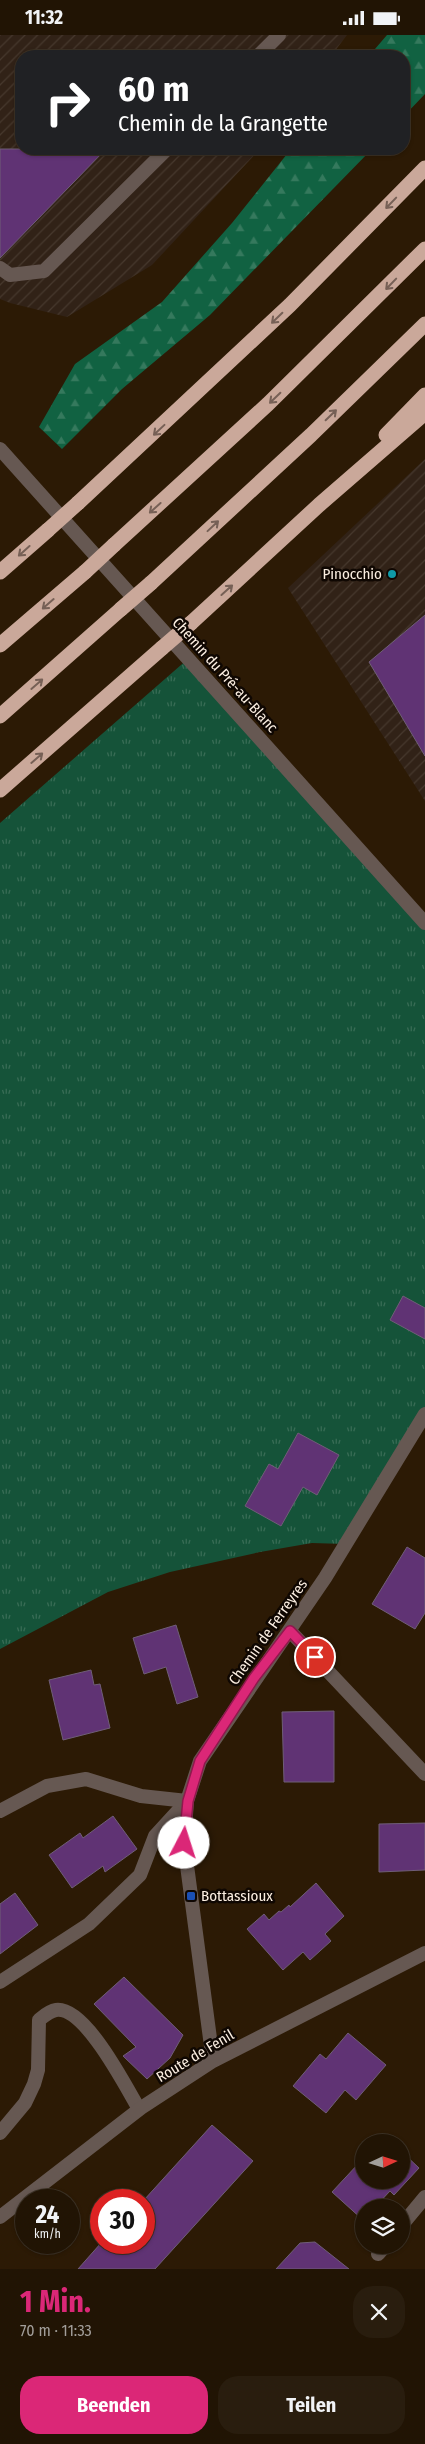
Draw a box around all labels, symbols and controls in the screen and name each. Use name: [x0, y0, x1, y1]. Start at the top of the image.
text: 11:32: [25, 6, 63, 29]
text: 60 m: [118, 68, 189, 110]
icon: right: [35, 70, 100, 135]
text: Chemin de la Grangette: [118, 110, 328, 137]
one-way arrow: [385, 197, 397, 209]
one-way arrow: [385, 278, 397, 291]
one-way arrow: [270, 312, 283, 324]
one-way arrow: [269, 391, 281, 403]
one-way arrow: [325, 409, 337, 421]
one-way arrow: [152, 424, 165, 436]
one-way arrow: [149, 502, 162, 514]
one-way arrow: [206, 520, 219, 532]
one-way arrow: [18, 545, 31, 557]
place label: Pinocchio: [322, 565, 382, 583]
marker: Pinocchio: [386, 568, 398, 580]
one-way arrow: [220, 584, 233, 596]
one-way arrow: [42, 598, 55, 609]
street label: Chemin du Pré-au-Blanc: [169, 614, 282, 737]
one-way arrow: [30, 678, 43, 690]
one-way arrow: [30, 752, 43, 764]
street label: Chemin de Ferreyres: [225, 1576, 311, 1688]
pin: [294, 1636, 336, 1678]
icon: arrive: [301, 1643, 329, 1671]
position arrow: [157, 1816, 209, 1868]
place label: Bottassioux: [201, 1887, 273, 1905]
marker: Bottassioux: [185, 1890, 197, 1902]
street label: Route de Fenil: [153, 2026, 237, 2086]
north arrow: [355, 2134, 410, 2189]
map controls: [355, 2134, 410, 2254]
speed limit sign: 30: [90, 2189, 155, 2254]
button: layers: [355, 2199, 410, 2254]
text: 24: [36, 2200, 59, 2230]
text: km/h: [34, 2227, 61, 2241]
text: 1 Min.: [20, 2284, 91, 2320]
button: close: [353, 2286, 405, 2338]
text: 70 m · 11:33: [20, 2321, 92, 2340]
button: Beenden: [20, 2376, 208, 2434]
button: Teilen: [218, 2376, 405, 2434]

